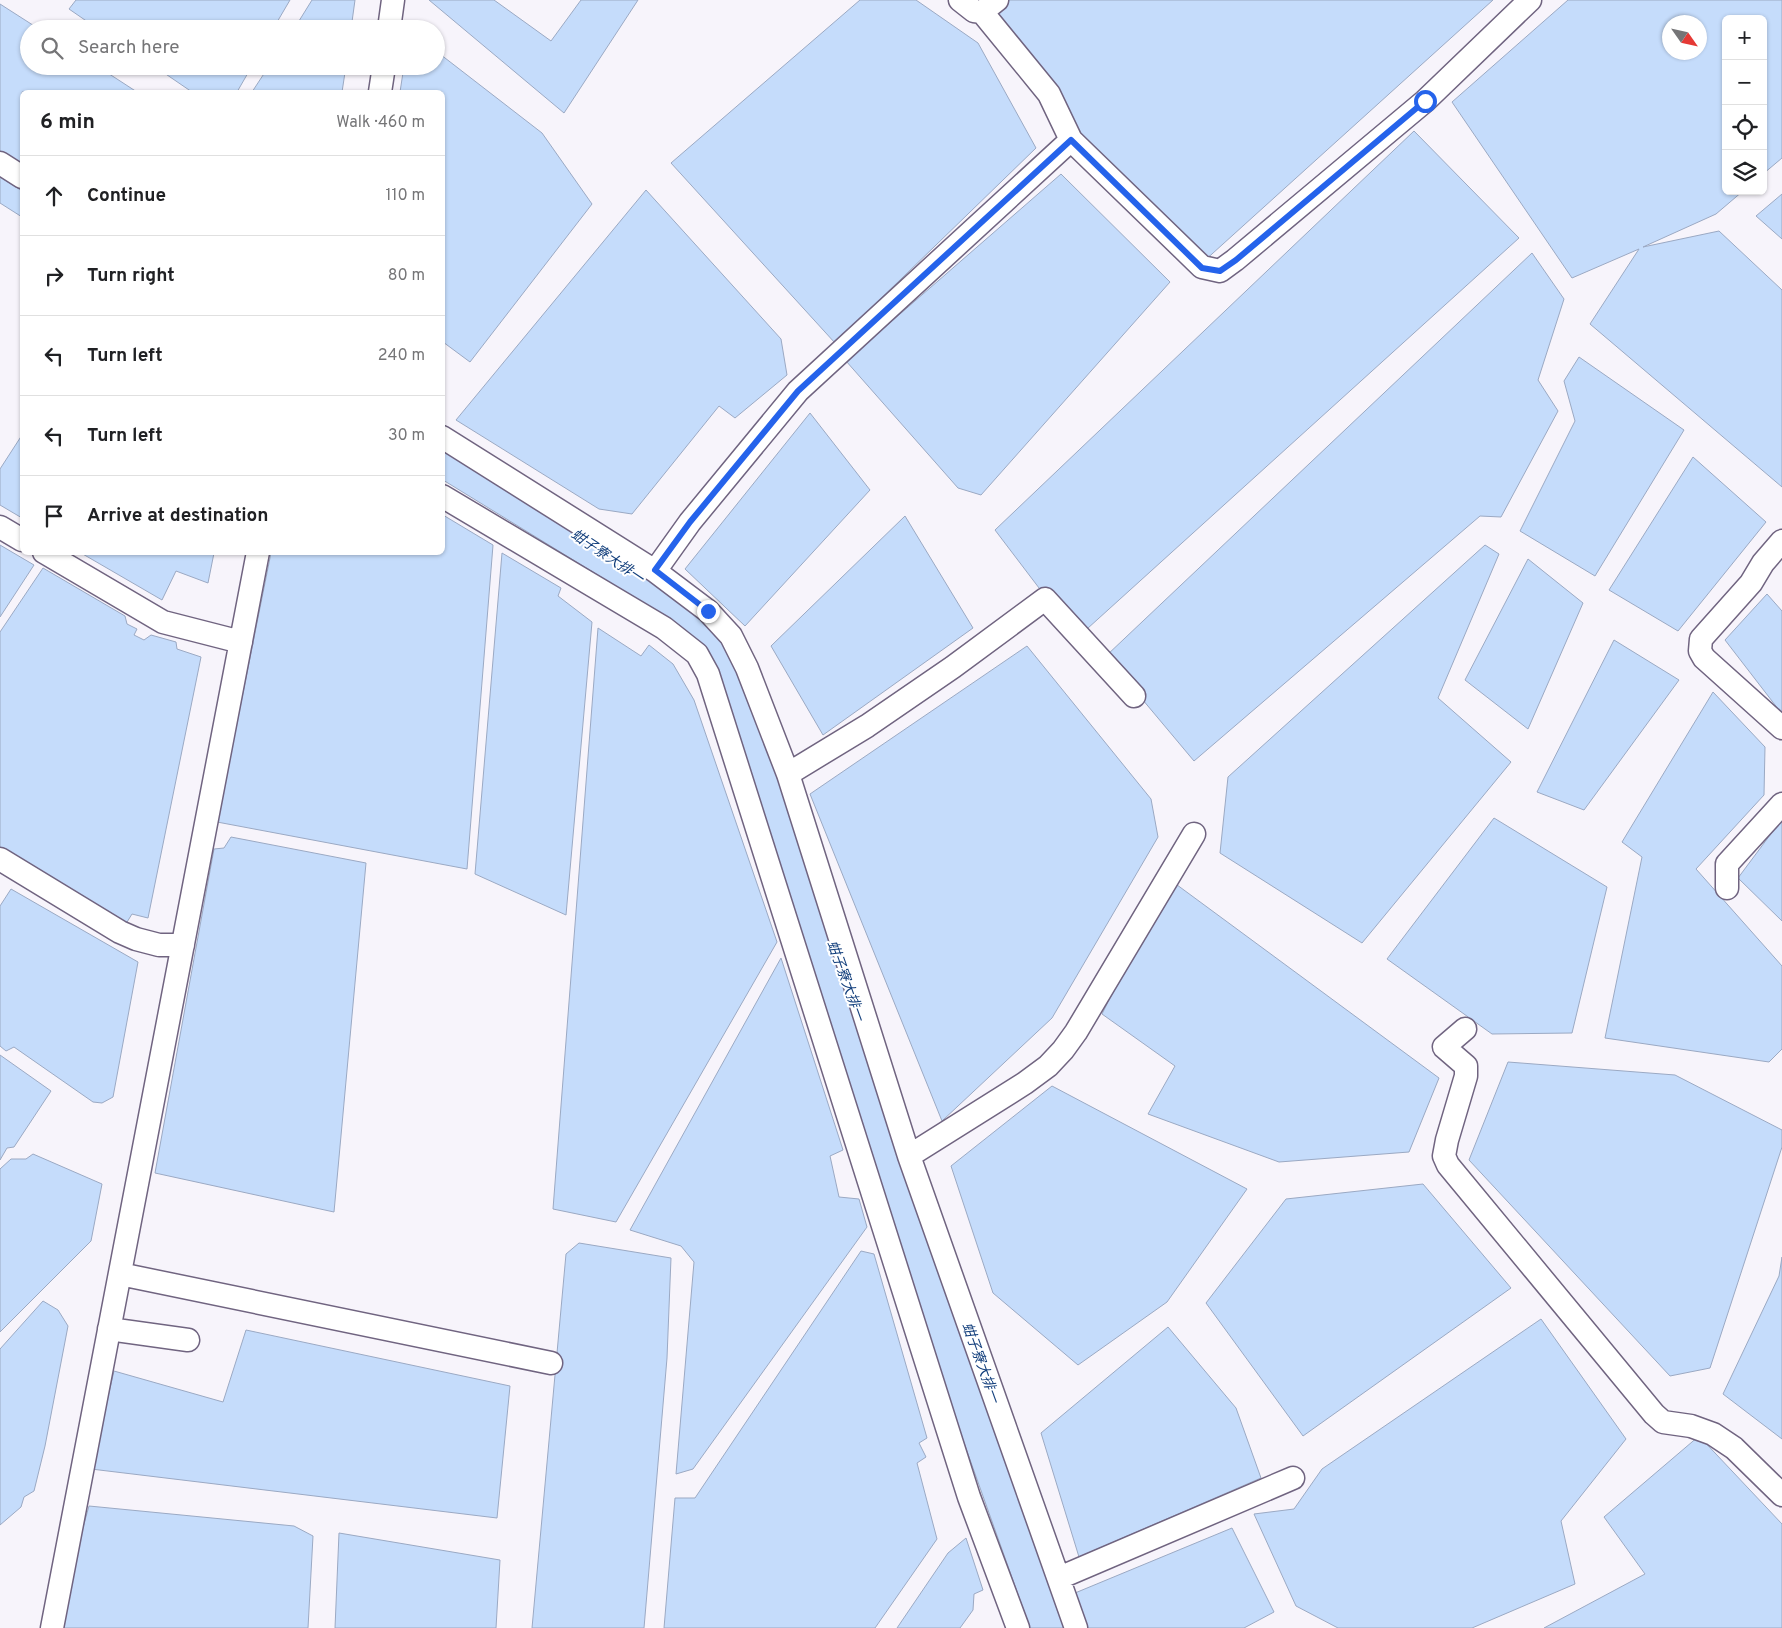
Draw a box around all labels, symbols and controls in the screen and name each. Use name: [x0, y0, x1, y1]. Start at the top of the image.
north arrow: [1662, 15, 1707, 60]
map controls: [1722, 15, 1767, 195]
button: +: [1722, 15, 1767, 60]
search box: [20, 20, 445, 75]
icon: search: [38, 34, 66, 62]
text: Search here: [78, 36, 180, 60]
button: −: [1722, 60, 1767, 105]
route start: [1414, 90, 1437, 113]
button: locate: [1722, 105, 1767, 150]
text: 6 min: [40, 109, 95, 136]
text: Walk · 460 m: [336, 113, 425, 133]
button: layers: [1722, 150, 1767, 195]
icon: ahead: [40, 182, 68, 210]
text: Continue: [87, 184, 166, 208]
text: 110 m: [385, 186, 425, 206]
icon: right: [40, 262, 68, 290]
text: Turn right: [87, 264, 175, 288]
text: 80 m: [388, 266, 425, 286]
icon: left: [40, 342, 68, 370]
text: Turn left: [87, 344, 163, 368]
text: 240 m: [378, 346, 425, 366]
icon: left: [40, 422, 68, 450]
text: Turn left: [87, 424, 163, 448]
text: 30 m: [388, 426, 425, 446]
icon: arrive: [40, 502, 68, 530]
text: Arrive at destination: [87, 504, 268, 528]
water label: 蚶子寮大排一: [567, 526, 647, 588]
route end: [697, 600, 720, 623]
water label: 蚶子寮大排一: [823, 939, 868, 1024]
water label: 蚶子寮大排一: [958, 1321, 1003, 1406]

